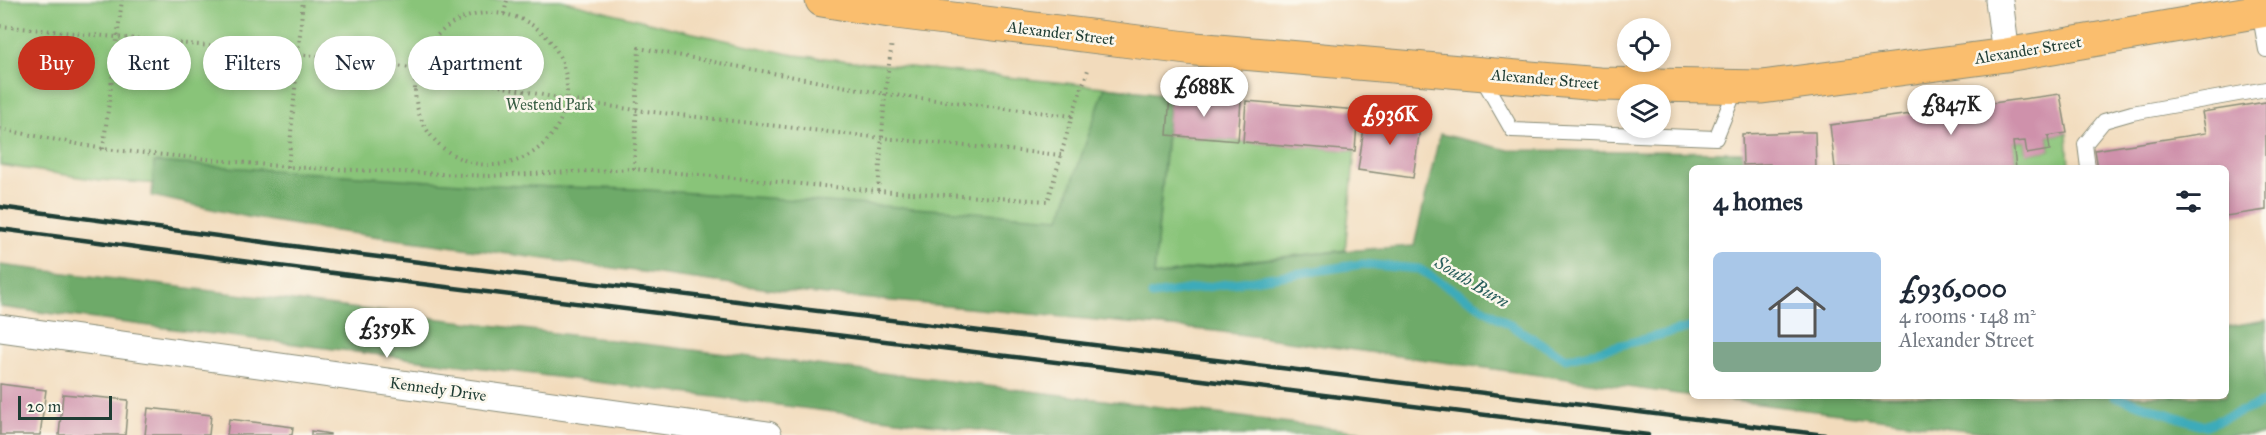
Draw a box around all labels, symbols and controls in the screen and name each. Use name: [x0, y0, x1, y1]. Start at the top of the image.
street label: Alexander Street: [1005, 17, 1116, 49]
map controls: [1617, 18, 1671, 138]
button: locate: [1617, 18, 1671, 72]
street label: Alexander Street: [1972, 32, 2083, 68]
chip: Buy: [18, 36, 95, 90]
chip: Rent: [107, 36, 191, 90]
chip: Filters: [203, 36, 302, 90]
chip: New: [314, 36, 396, 90]
chip: Apartment: [408, 36, 544, 90]
street label: Alexander Street: [1489, 65, 1600, 93]
pin: £688K: [1162, 67, 1246, 118]
text: £688K: [1174, 74, 1234, 98]
button: layers: [1617, 84, 1671, 138]
pin: £847K: [1909, 85, 1993, 136]
text: £847K: [1921, 92, 1981, 116]
park label: Westend Park: [506, 95, 595, 114]
pin: £936K: [1348, 95, 1432, 146]
text: £936K: [1361, 102, 1419, 126]
text: 4 homes: [1713, 185, 1803, 217]
icon: filters: [2172, 185, 2205, 218]
water label: South Burn: [1430, 251, 1514, 313]
text: £936,000: [1899, 272, 2007, 304]
icon: home: [1761, 276, 1833, 348]
text: 4 rooms · 148 m²: [1899, 304, 2036, 328]
pin: £359K: [345, 308, 429, 359]
text: £359K: [359, 315, 415, 339]
text: Alexander Street: [1899, 328, 2034, 352]
street label: Kennedy Drive: [388, 373, 488, 405]
scale bar: [18, 393, 112, 420]
text: 20 m: [27, 397, 61, 416]

